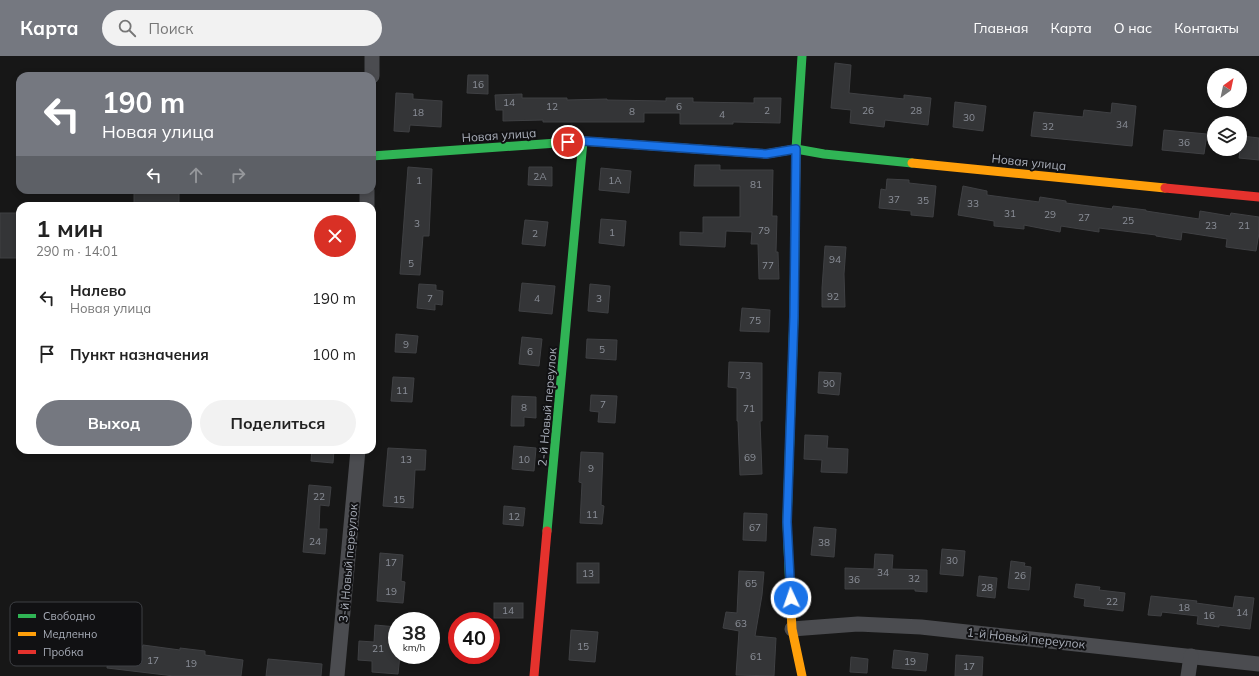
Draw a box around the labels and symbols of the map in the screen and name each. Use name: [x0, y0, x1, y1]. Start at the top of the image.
north arrow: [1207, 68, 1247, 108]
house number: 16: [472, 78, 484, 91]
house number: 14: [503, 96, 515, 109]
house number: 12: [546, 100, 558, 113]
house number: 6: [676, 100, 682, 113]
house number: 2: [764, 104, 770, 117]
house number: 26: [862, 104, 874, 117]
house number: 28: [910, 104, 922, 117]
house number: 8: [629, 105, 635, 118]
house number: 18: [412, 106, 424, 119]
house number: 4: [719, 108, 725, 121]
house number: 30: [963, 111, 975, 124]
house number: 34: [1116, 118, 1128, 131]
house number: 32: [1042, 120, 1054, 133]
street label: Новая улица: [461, 125, 537, 145]
pin: [551, 125, 585, 159]
house number: 36: [1178, 136, 1190, 149]
street label: Новая улица: [991, 151, 1067, 173]
house number: 2А: [533, 170, 547, 183]
house number: 1: [416, 174, 422, 187]
house number: 1А: [608, 174, 622, 187]
house number: 81: [750, 178, 762, 191]
house number: 37: [888, 193, 900, 206]
house number: 35: [917, 194, 929, 207]
house number: 33: [967, 197, 979, 210]
house number: 31: [1004, 207, 1016, 220]
house number: 29: [1044, 208, 1056, 221]
house number: 27: [1078, 211, 1090, 224]
house number: 25: [1122, 214, 1134, 227]
house number: 3: [414, 217, 420, 230]
house number: 23: [1205, 219, 1217, 232]
house number: 21: [1238, 219, 1250, 232]
house number: 79: [758, 224, 770, 237]
house number: 1: [609, 226, 615, 239]
house number: 2: [532, 227, 538, 240]
house number: 94: [829, 253, 841, 266]
house number: 5: [408, 257, 414, 270]
house number: 77: [762, 259, 774, 272]
house number: 92: [827, 290, 839, 303]
house number: 7: [427, 292, 433, 305]
house number: 4: [534, 292, 540, 305]
house number: 3: [596, 292, 602, 305]
house number: 75: [749, 314, 761, 327]
house number: 9: [403, 338, 409, 351]
house number: 5: [599, 343, 605, 356]
house number: 6: [527, 345, 533, 358]
street label: 2-й Новый переулок: [534, 347, 560, 467]
house number: 73: [739, 369, 751, 382]
house number: 90: [823, 377, 835, 390]
house number: 11: [396, 384, 408, 397]
house number: 7: [600, 398, 606, 411]
house number: 8: [521, 401, 527, 414]
house number: 71: [743, 402, 755, 415]
house number: 69: [744, 451, 756, 464]
house number: 13: [400, 453, 412, 466]
house number: 10: [518, 453, 530, 466]
house number: 9: [588, 462, 594, 475]
house number: 22: [313, 490, 325, 503]
house number: 15: [393, 493, 405, 506]
street label: 3-й Новый переулок: [335, 503, 361, 623]
house number: 11: [586, 508, 598, 521]
house number: 12: [508, 510, 520, 523]
house number: 67: [749, 521, 761, 534]
house number: 24: [309, 535, 321, 548]
house number: 38: [818, 536, 830, 549]
house number: 30: [946, 554, 958, 567]
house number: 17: [385, 556, 397, 569]
house number: 34: [877, 566, 889, 579]
house number: 13: [582, 567, 594, 580]
house number: 26: [1014, 569, 1026, 582]
house number: 32: [908, 572, 920, 585]
house number: 36: [848, 573, 860, 586]
house number: 65: [745, 577, 757, 590]
position arrow: [770, 577, 812, 619]
house number: 28: [981, 581, 993, 594]
house number: 19: [385, 585, 397, 598]
house number: 22: [1106, 595, 1118, 608]
house number: 18: [1178, 601, 1190, 614]
legend: [10, 602, 142, 666]
house number: 14: [502, 604, 514, 617]
house number: 14: [1236, 606, 1248, 619]
text: Свободно: [43, 609, 96, 623]
house number: 16: [1203, 609, 1215, 622]
speed limit sign: 40: [448, 612, 500, 664]
house number: 63: [735, 617, 747, 630]
street label: 1-й Новый переулок: [966, 624, 1086, 652]
text: Медленно: [43, 627, 97, 641]
house number: 15: [577, 640, 589, 653]
house number: 21: [372, 642, 384, 655]
text: Пробка: [43, 645, 84, 659]
house number: 61: [750, 650, 762, 663]
house number: 17: [147, 654, 159, 667]
house number: 19: [904, 655, 916, 668]
house number: 19: [185, 657, 197, 670]
house number: 17: [963, 660, 975, 673]

